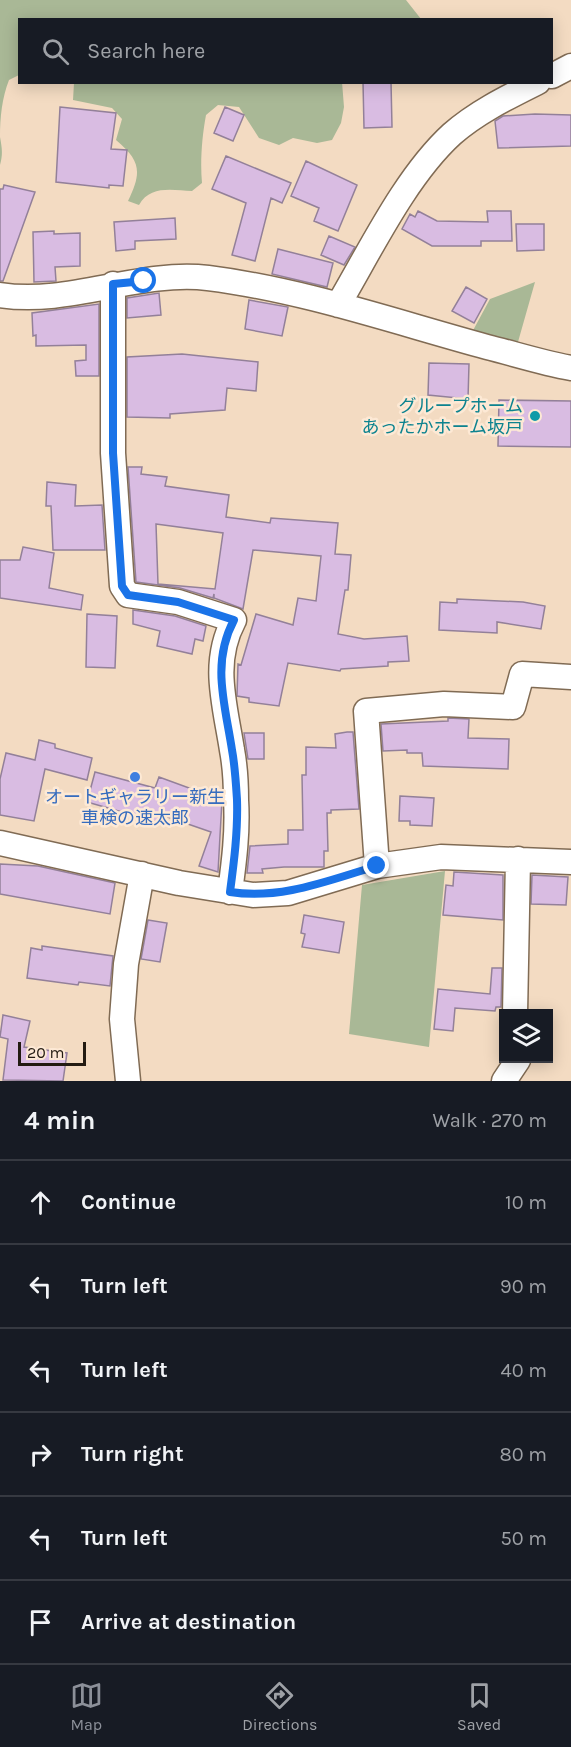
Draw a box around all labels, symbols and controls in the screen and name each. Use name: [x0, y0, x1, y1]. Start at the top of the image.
search box: [18, 18, 553, 84]
icon: search: [39, 35, 72, 68]
text: Search here: [87, 38, 205, 64]
route start: [130, 267, 156, 293]
place label: グループホーム あったかホーム坂戸: [362, 395, 523, 438]
marker: グループホーム あったかホーム坂戸: [528, 409, 542, 423]
marker: オートギャラリー新生 車検の速太郎: [128, 770, 142, 784]
place label: オートギャラリー新生 車検の速太郎: [45, 786, 225, 829]
route end: [363, 852, 389, 878]
map controls: [499, 1009, 553, 1063]
button: layers: [499, 1009, 553, 1063]
scale bar: [18, 1039, 86, 1066]
text: 20 m: [27, 1043, 65, 1062]
text: 4 min: [24, 1105, 95, 1136]
text: Walk · 270 m: [433, 1109, 547, 1132]
icon: ahead: [24, 1186, 57, 1219]
text: Continue: [81, 1189, 176, 1215]
text: 10 m: [505, 1191, 547, 1214]
icon: left: [24, 1270, 57, 1303]
text: Turn left: [81, 1273, 168, 1299]
text: 90 m: [500, 1275, 547, 1298]
icon: left: [24, 1354, 57, 1387]
text: Turn left: [81, 1357, 168, 1383]
text: 40 m: [501, 1359, 547, 1382]
icon: right: [24, 1438, 57, 1471]
text: Turn right: [81, 1441, 184, 1467]
text: 80 m: [499, 1443, 547, 1466]
icon: left: [24, 1522, 57, 1555]
text: Turn left: [81, 1525, 168, 1551]
text: 50 m: [500, 1527, 547, 1550]
icon: arrive: [24, 1606, 57, 1639]
text: Arrive at destination: [81, 1609, 296, 1635]
tab: Map: [70, 1679, 103, 1734]
tab: Directions: [242, 1679, 317, 1734]
tab: Saved: [457, 1679, 501, 1734]

